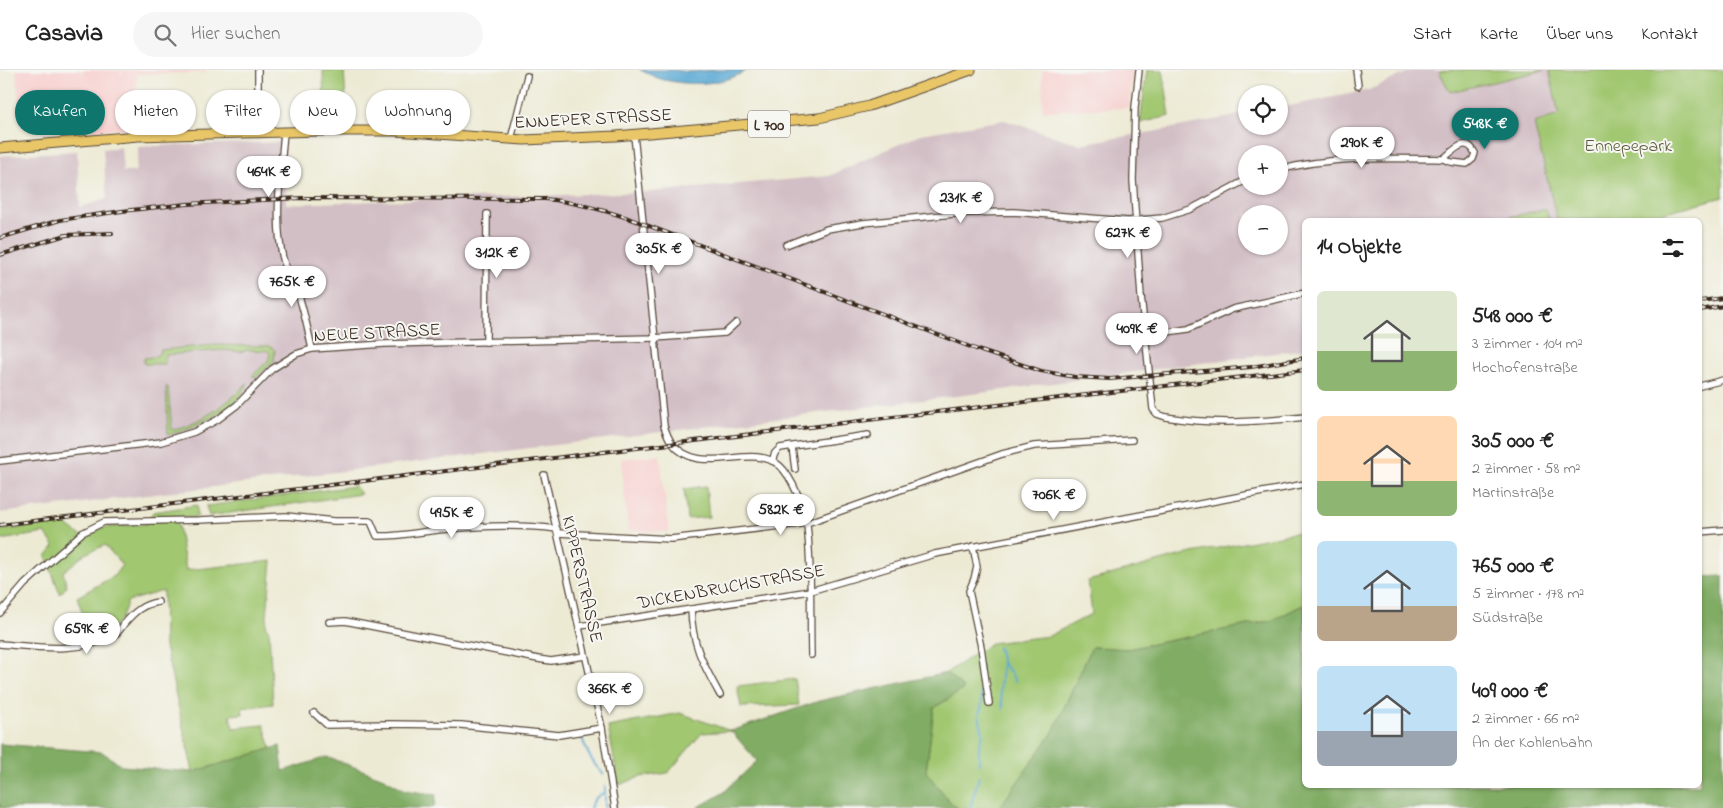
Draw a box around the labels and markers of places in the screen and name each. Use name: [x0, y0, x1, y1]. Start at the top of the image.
pin: 548K €: [1444, 108, 1526, 150]
pin: 290K €: [1321, 126, 1403, 169]
pin: 464K €: [228, 156, 310, 198]
pin: 231K €: [920, 182, 1002, 224]
pin: 627K €: [1087, 216, 1169, 259]
pin: 305K €: [618, 232, 700, 275]
pin: 312K €: [456, 236, 538, 279]
pin: 765K €: [251, 266, 333, 308]
pin: 409K €: [1096, 312, 1178, 355]
pin: 706K €: [1013, 478, 1095, 521]
pin: 582K €: [740, 494, 822, 536]
pin: 495K €: [411, 496, 493, 539]
pin: 659K €: [46, 612, 128, 655]
pin: 366K €: [569, 672, 651, 715]

